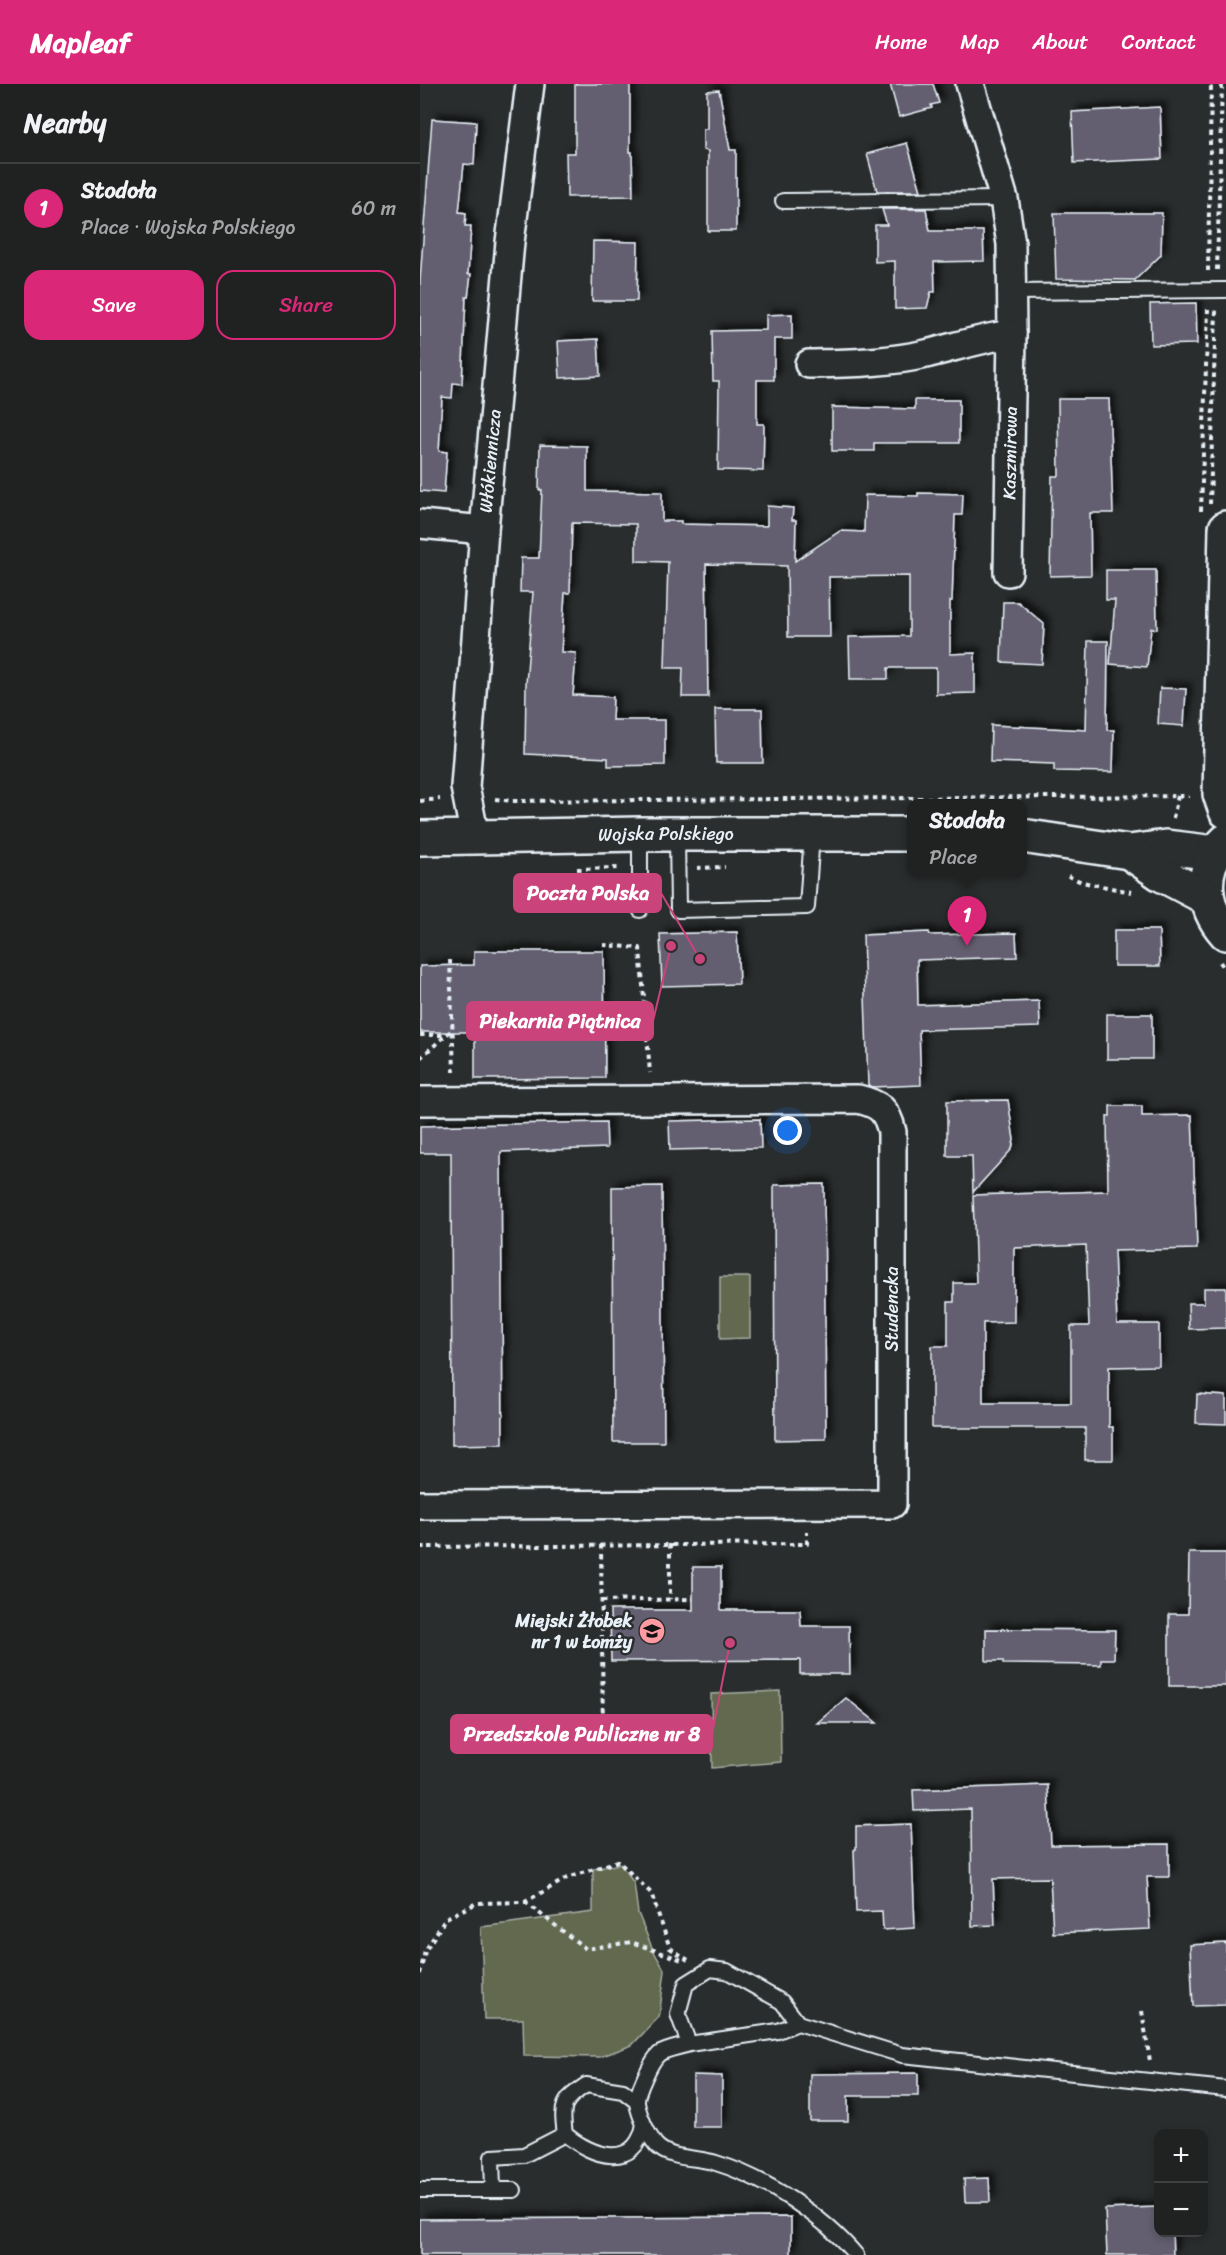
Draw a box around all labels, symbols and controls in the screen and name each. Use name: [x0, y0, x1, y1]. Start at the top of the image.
text: Mapleaf: [30, 18, 130, 67]
text: Home: [875, 23, 927, 61]
text: Map: [960, 23, 999, 61]
text: About: [1032, 23, 1089, 61]
text: Contact: [1122, 23, 1196, 61]
text: Nearby: [24, 100, 106, 146]
text: Stodoła: [81, 171, 157, 210]
text: 1: [39, 191, 48, 226]
text: 60 m: [351, 191, 396, 226]
text: Place · Wojska Polskiego: [81, 210, 295, 245]
button: Save: [24, 270, 204, 340]
button: Share: [216, 270, 396, 340]
street label: Kaszmirowa: [993, 406, 1027, 500]
street label: Włókiennicza: [470, 408, 511, 514]
popup: [907, 799, 1027, 877]
text: Stodoła: [929, 801, 1005, 840]
street label: Wojska Polskiego: [598, 818, 734, 851]
text: Place: [929, 840, 977, 875]
callout: Poczta Polska: [514, 874, 661, 912]
text: Poczta Polska: [527, 876, 649, 911]
pin: 1: [948, 896, 986, 946]
callout: Piekarnia Piątnica: [467, 1002, 653, 1040]
text: Piekarnia Piątnica: [479, 1004, 642, 1039]
your location: [773, 1116, 802, 1145]
street label: Studencka: [876, 1267, 908, 1351]
place label: Miejski Żłobek nr 1 w Łomży: [514, 1605, 633, 1658]
school or university icon: Miejski Żłobek nr 1 w Łomży: [637, 1616, 667, 1646]
callout: Przedszkole Publiczne nr 8: [451, 1715, 712, 1753]
text: Przedszkole Publiczne nr 8: [464, 1717, 701, 1752]
map controls: [1154, 2129, 1208, 2237]
button: +: [1154, 2129, 1208, 2183]
button: −: [1154, 2183, 1208, 2237]

